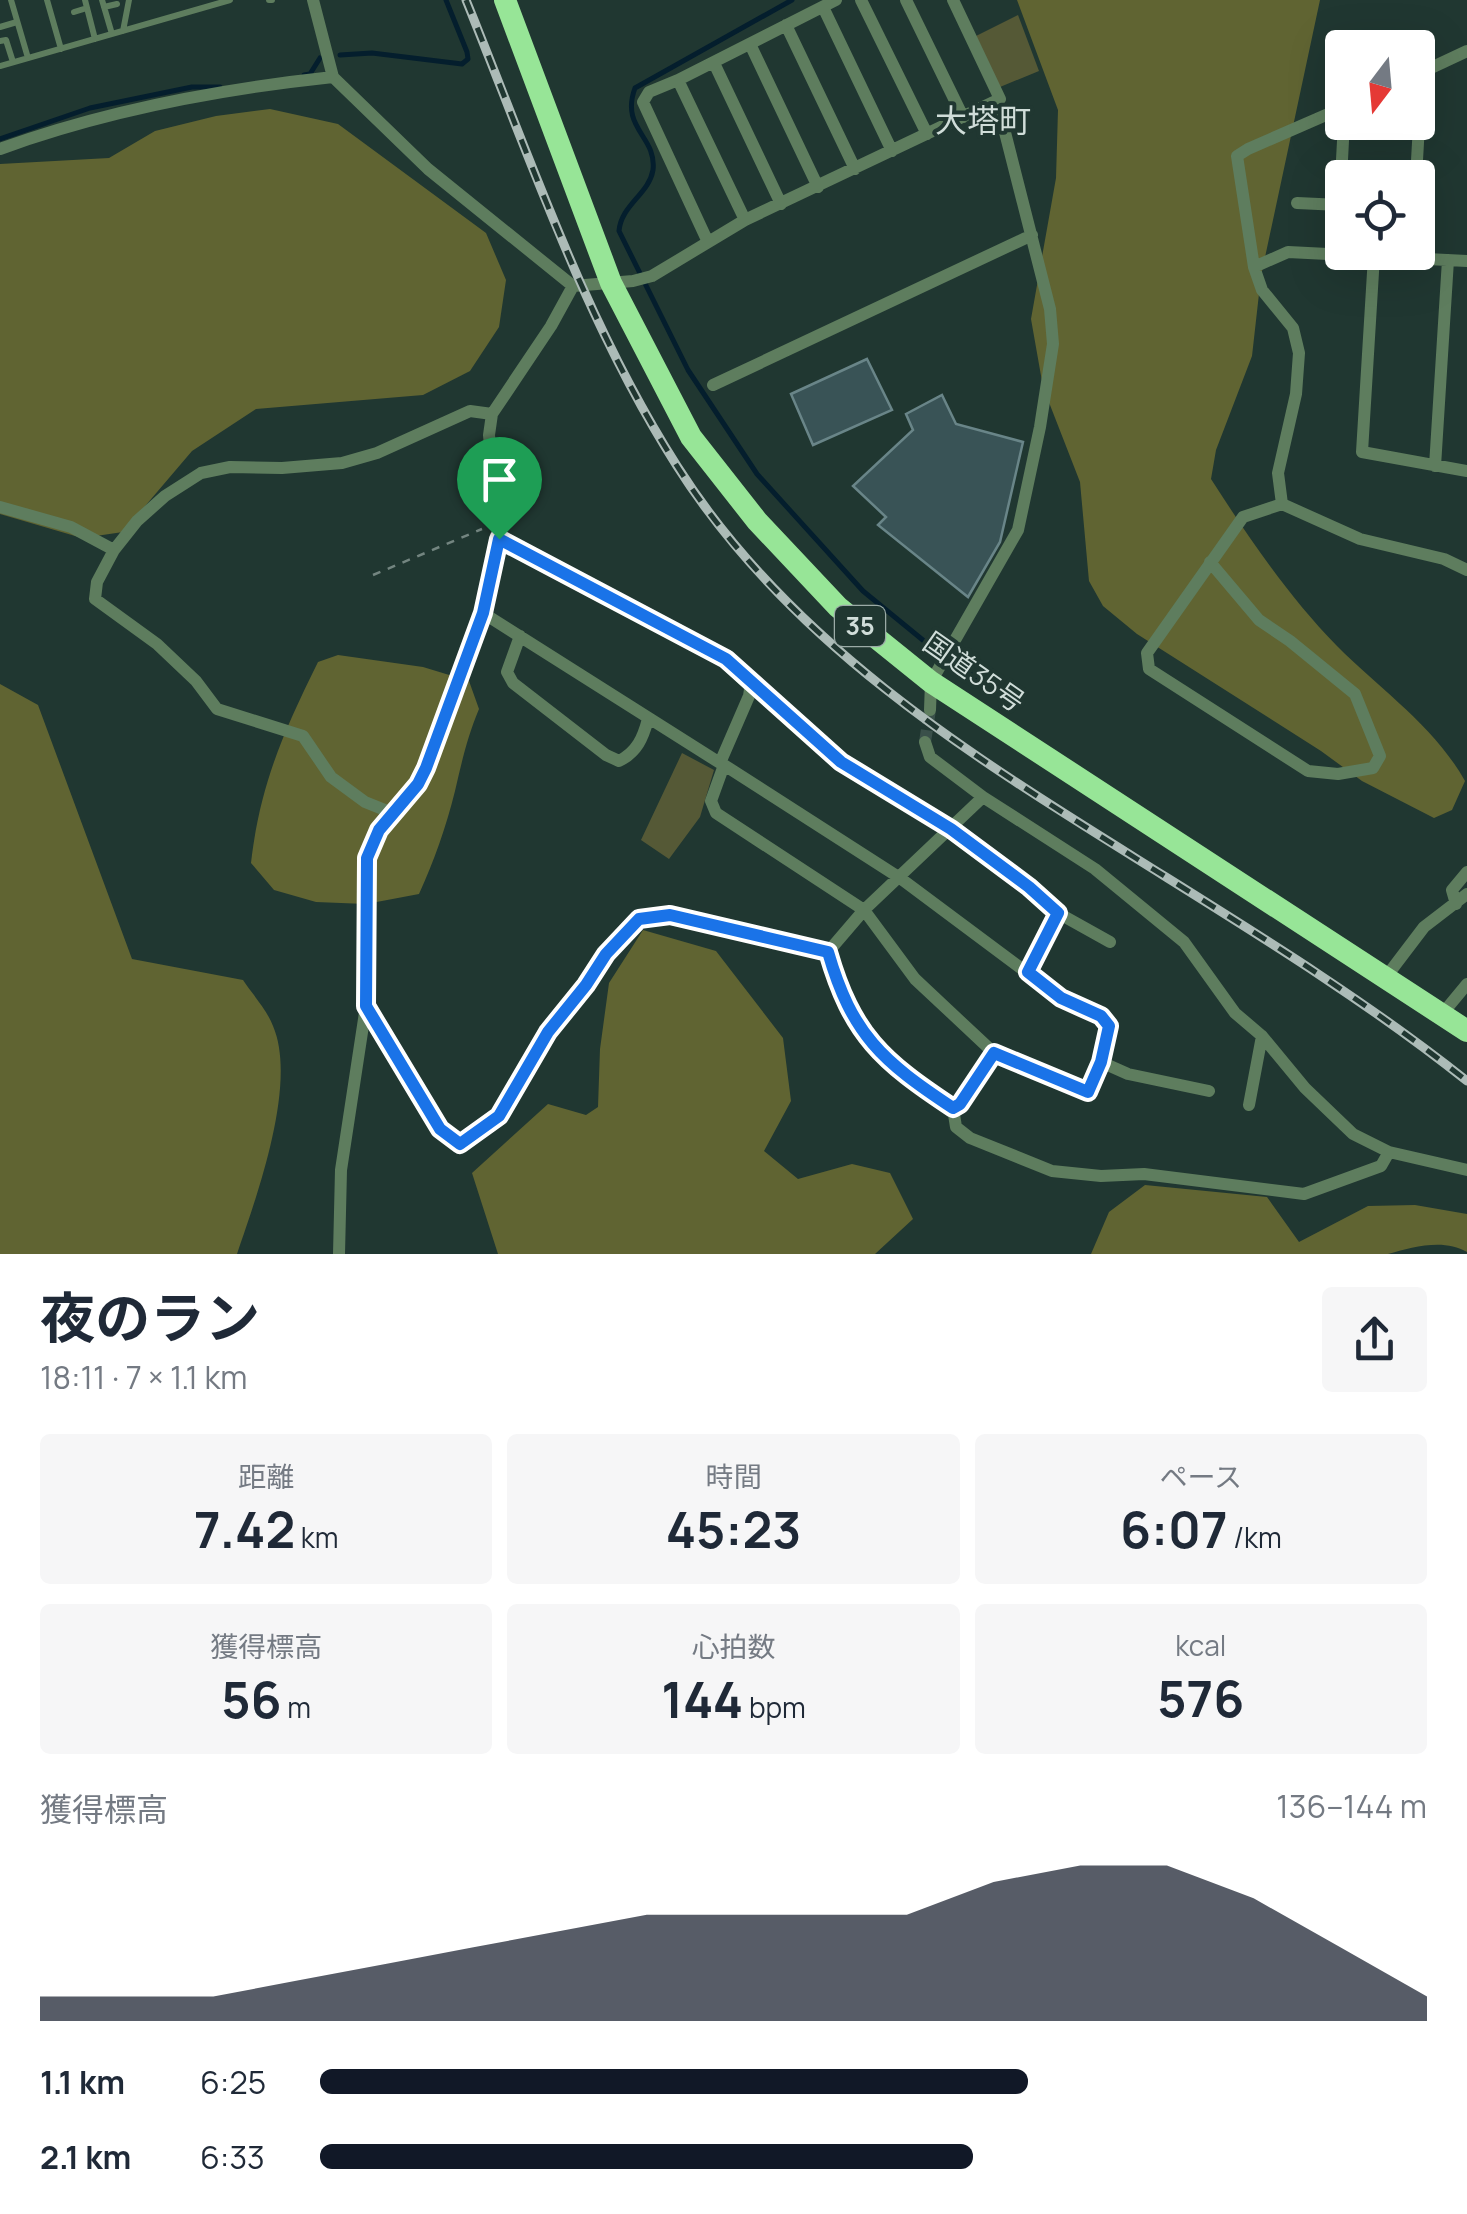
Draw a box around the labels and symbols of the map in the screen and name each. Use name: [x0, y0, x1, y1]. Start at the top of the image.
north arrow: [1325, 30, 1435, 140]
district label: 大塔町: [935, 98, 1031, 142]
pin: [457, 437, 542, 540]
road number: 35: [835, 606, 885, 646]
street label: 国道35号: [916, 622, 1033, 720]

